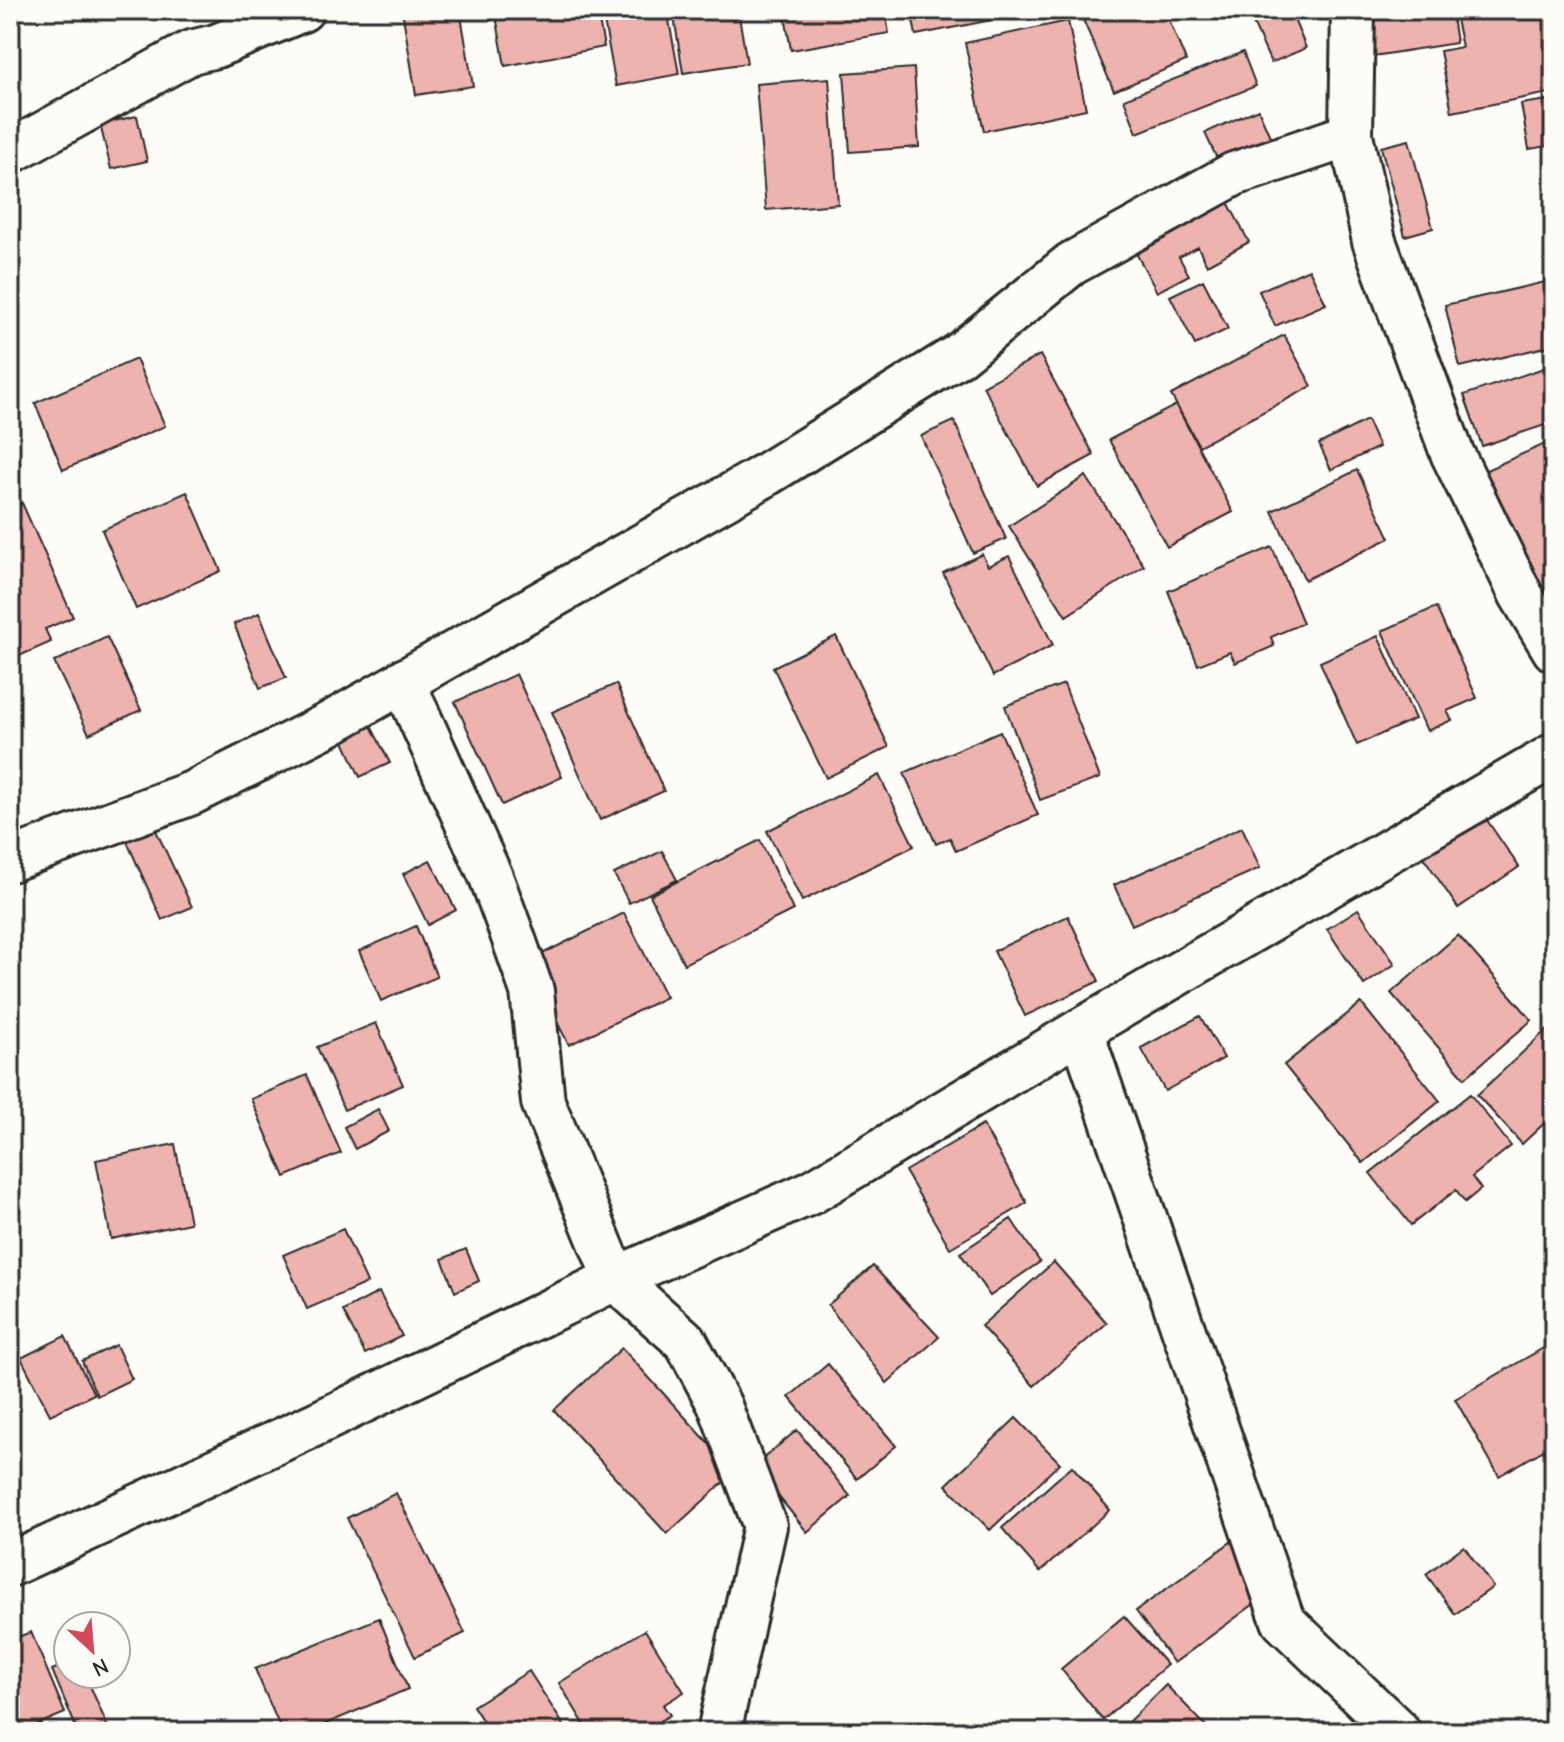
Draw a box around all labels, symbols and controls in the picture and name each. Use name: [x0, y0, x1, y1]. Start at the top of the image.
north arrow: [52, 1610, 132, 1690]
text: N: [88, 1652, 112, 1682]

